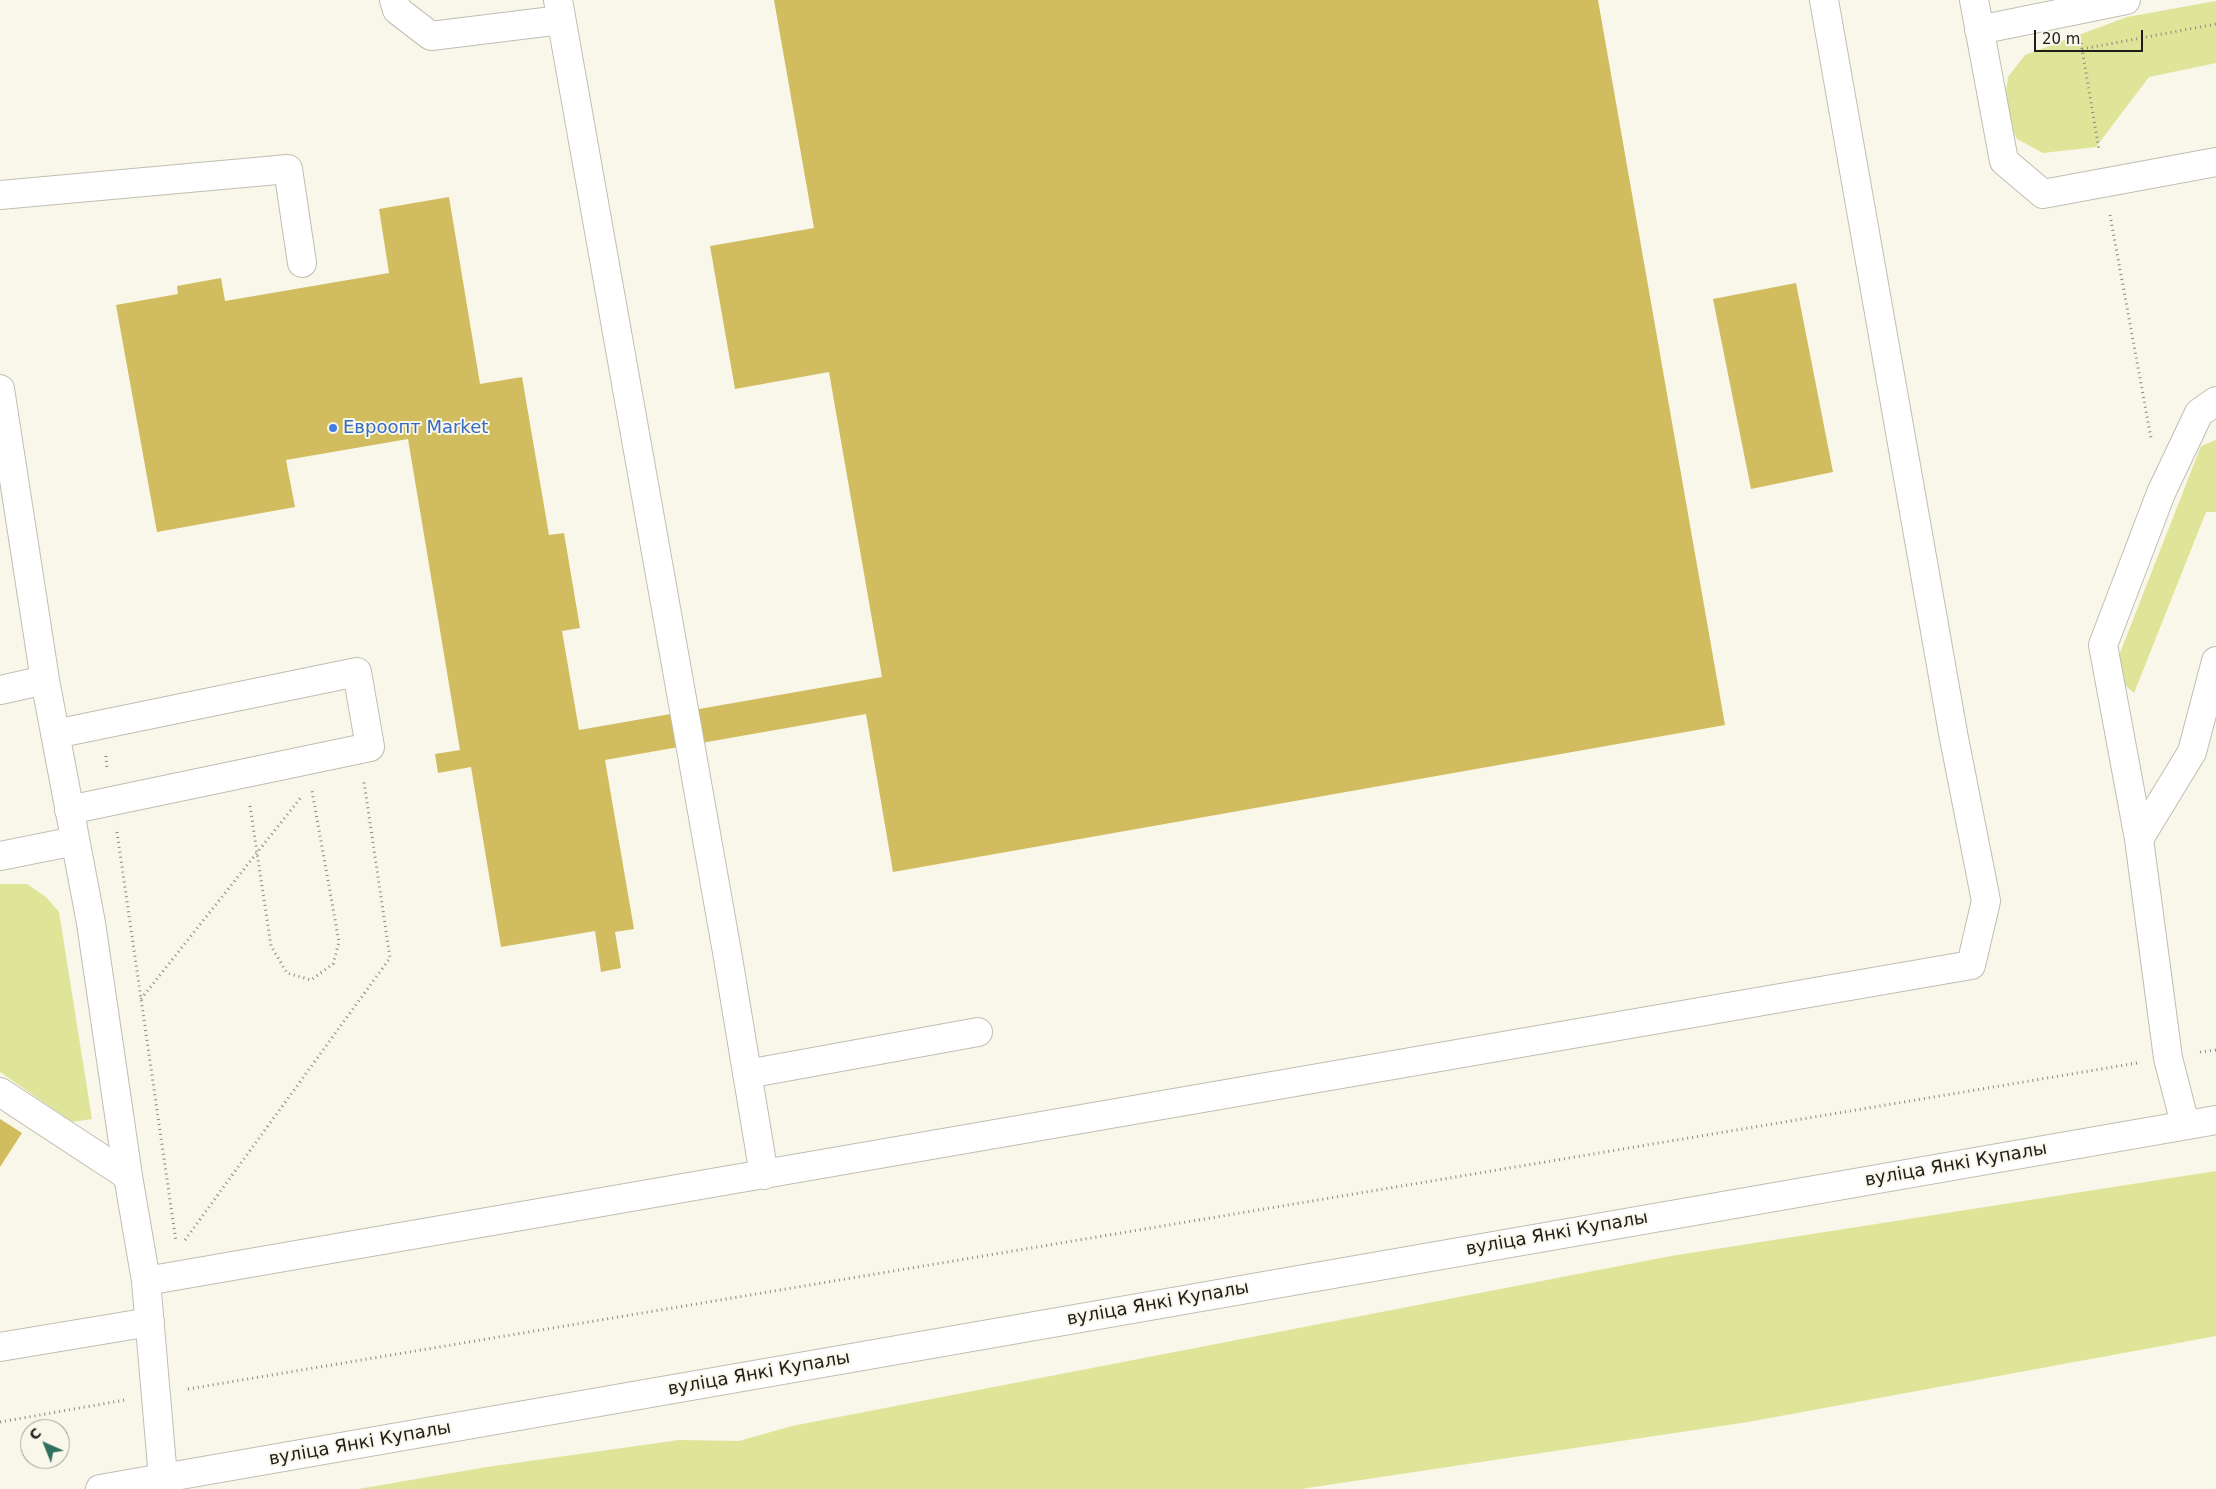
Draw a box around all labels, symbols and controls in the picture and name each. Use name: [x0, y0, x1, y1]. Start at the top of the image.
scale bar: [2036, 20, 2145, 52]
text: 20 m: [2042, 30, 2080, 48]
place label: Евроопт Market: [343, 417, 488, 439]
marker: Евроопт Market: [327, 422, 339, 434]
street label: вуліца Янкі Купалы: [1863, 1138, 2049, 1192]
street label: вуліца Янкі Купалы: [1464, 1207, 1650, 1261]
street label: вуліца Янкі Купалы: [1065, 1277, 1251, 1331]
street label: вуліца Янкі Купалы: [666, 1347, 852, 1401]
street label: вуліца Янкі Купалы: [267, 1417, 453, 1471]
north arrow: [20, 1419, 70, 1469]
text: С: [26, 1425, 45, 1443]

